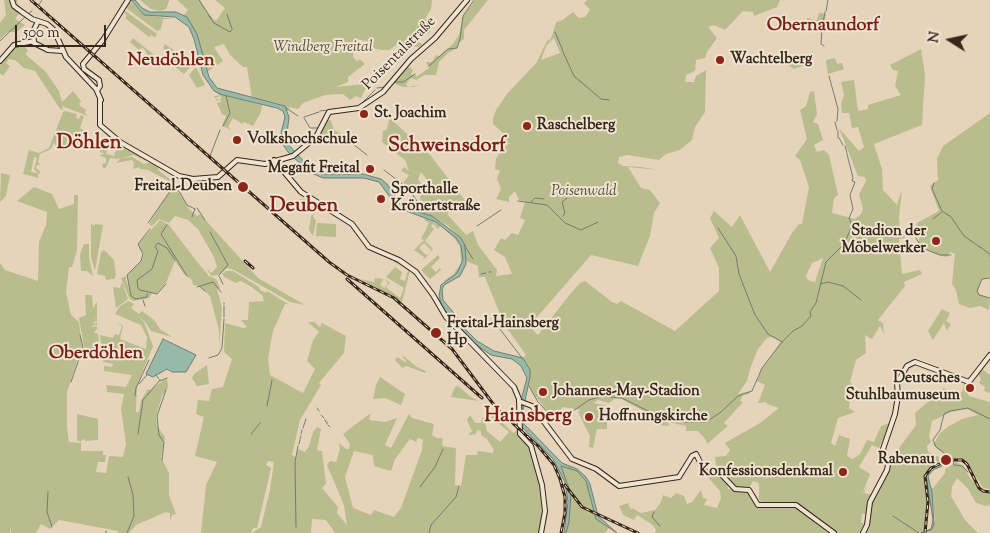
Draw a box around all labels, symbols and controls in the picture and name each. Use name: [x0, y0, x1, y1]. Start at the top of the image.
street label: Poisentalstraße: [359, 13, 441, 95]
scale bar: [18, 15, 109, 47]
north arrow: [925, 15, 975, 65]
district label: Obernaundorf: [767, 16, 879, 38]
text: 500 m: [23, 23, 60, 44]
text: N: [924, 30, 946, 45]
park label: Windberg Freital: [273, 39, 373, 57]
district label: Neudöhlen: [127, 51, 215, 73]
place label: Wachtelberg: [730, 51, 812, 69]
marker: Wachtelberg: [714, 54, 726, 66]
place label: St. Joachim: [374, 105, 446, 123]
marker: St. Joachim: [358, 108, 370, 120]
place label: Raschelberg: [537, 117, 615, 135]
marker: Raschelberg: [521, 120, 533, 132]
place label: Volkshochschule: [247, 131, 357, 149]
district label: Döhlen: [57, 133, 121, 157]
marker: Volkshochschule: [231, 134, 243, 146]
district label: Schweinsdorf: [388, 136, 506, 160]
place label: Megafit Freital: [268, 160, 360, 178]
marker: Megafit Freital: [364, 163, 376, 175]
place label: Freital-Deuben: [135, 178, 232, 196]
marker: Freital-Deuben: [236, 180, 250, 194]
place label: Sporthalle Krönertstraße: [391, 181, 480, 216]
park label: Poisenwald: [551, 183, 617, 201]
marker: Sporthalle Krönertstraße: [375, 193, 387, 205]
district label: Deuben: [270, 196, 338, 220]
place label: Stadion der Möbelwerker: [841, 223, 926, 258]
marker: Stadion der Möbelwerker: [930, 235, 942, 247]
place label: Freital-Hainsberg Hp: [447, 315, 559, 350]
marker: Freital-Hainsberg Hp: [429, 326, 443, 340]
district label: Oberdöhlen: [49, 344, 143, 366]
place label: Deutsches Stuhlbaumuseum: [846, 370, 960, 405]
marker: Deutsches Stuhlbaumuseum: [964, 382, 976, 394]
place label: Johannes-May-Stadion: [553, 383, 700, 401]
marker: Johannes-May-Stadion: [537, 386, 549, 398]
district label: Hainsberg: [484, 406, 572, 430]
place label: Hoffnungskirche: [599, 408, 708, 426]
marker: Hoffnungskirche: [583, 411, 595, 423]
place label: Rabenau: [878, 451, 935, 469]
marker: Rabenau: [939, 453, 953, 467]
place label: Konfessionsdenkmal: [699, 463, 833, 481]
marker: Konfessionsdenkmal: [837, 466, 849, 478]

